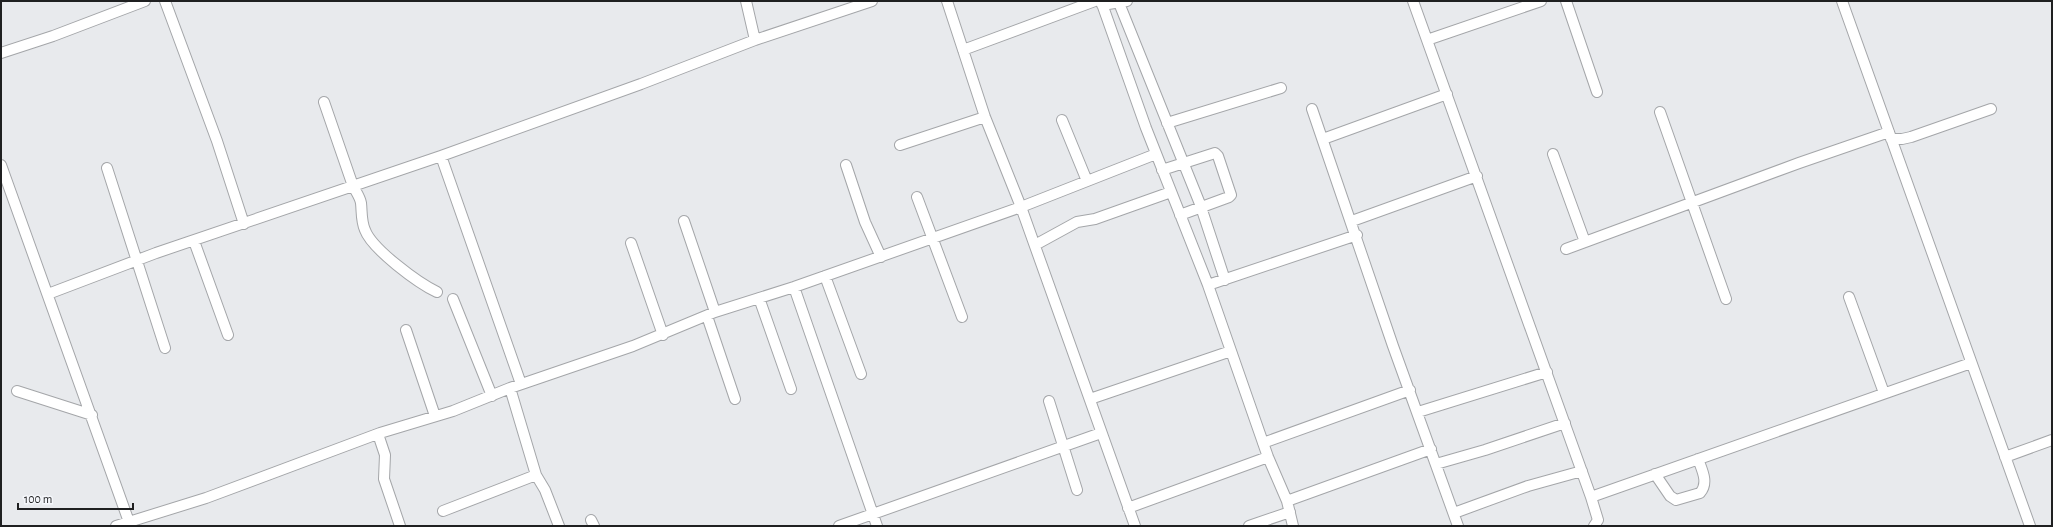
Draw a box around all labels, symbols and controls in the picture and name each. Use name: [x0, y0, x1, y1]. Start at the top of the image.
scale bar: [18, 485, 133, 511]
text: 100 m: [24, 493, 52, 505]

